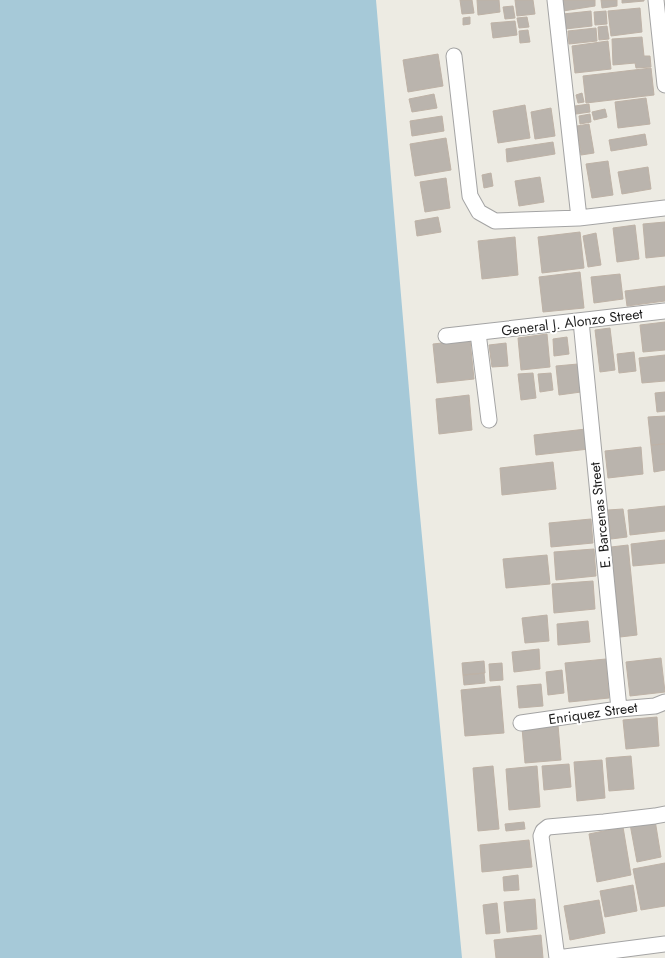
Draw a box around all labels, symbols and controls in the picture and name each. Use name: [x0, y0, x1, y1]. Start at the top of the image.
street label: General J. Alonzo Street: [500, 303, 644, 341]
street label: E. Barcenas Street: [584, 460, 616, 569]
street label: Enriquez Street: [547, 697, 640, 729]

